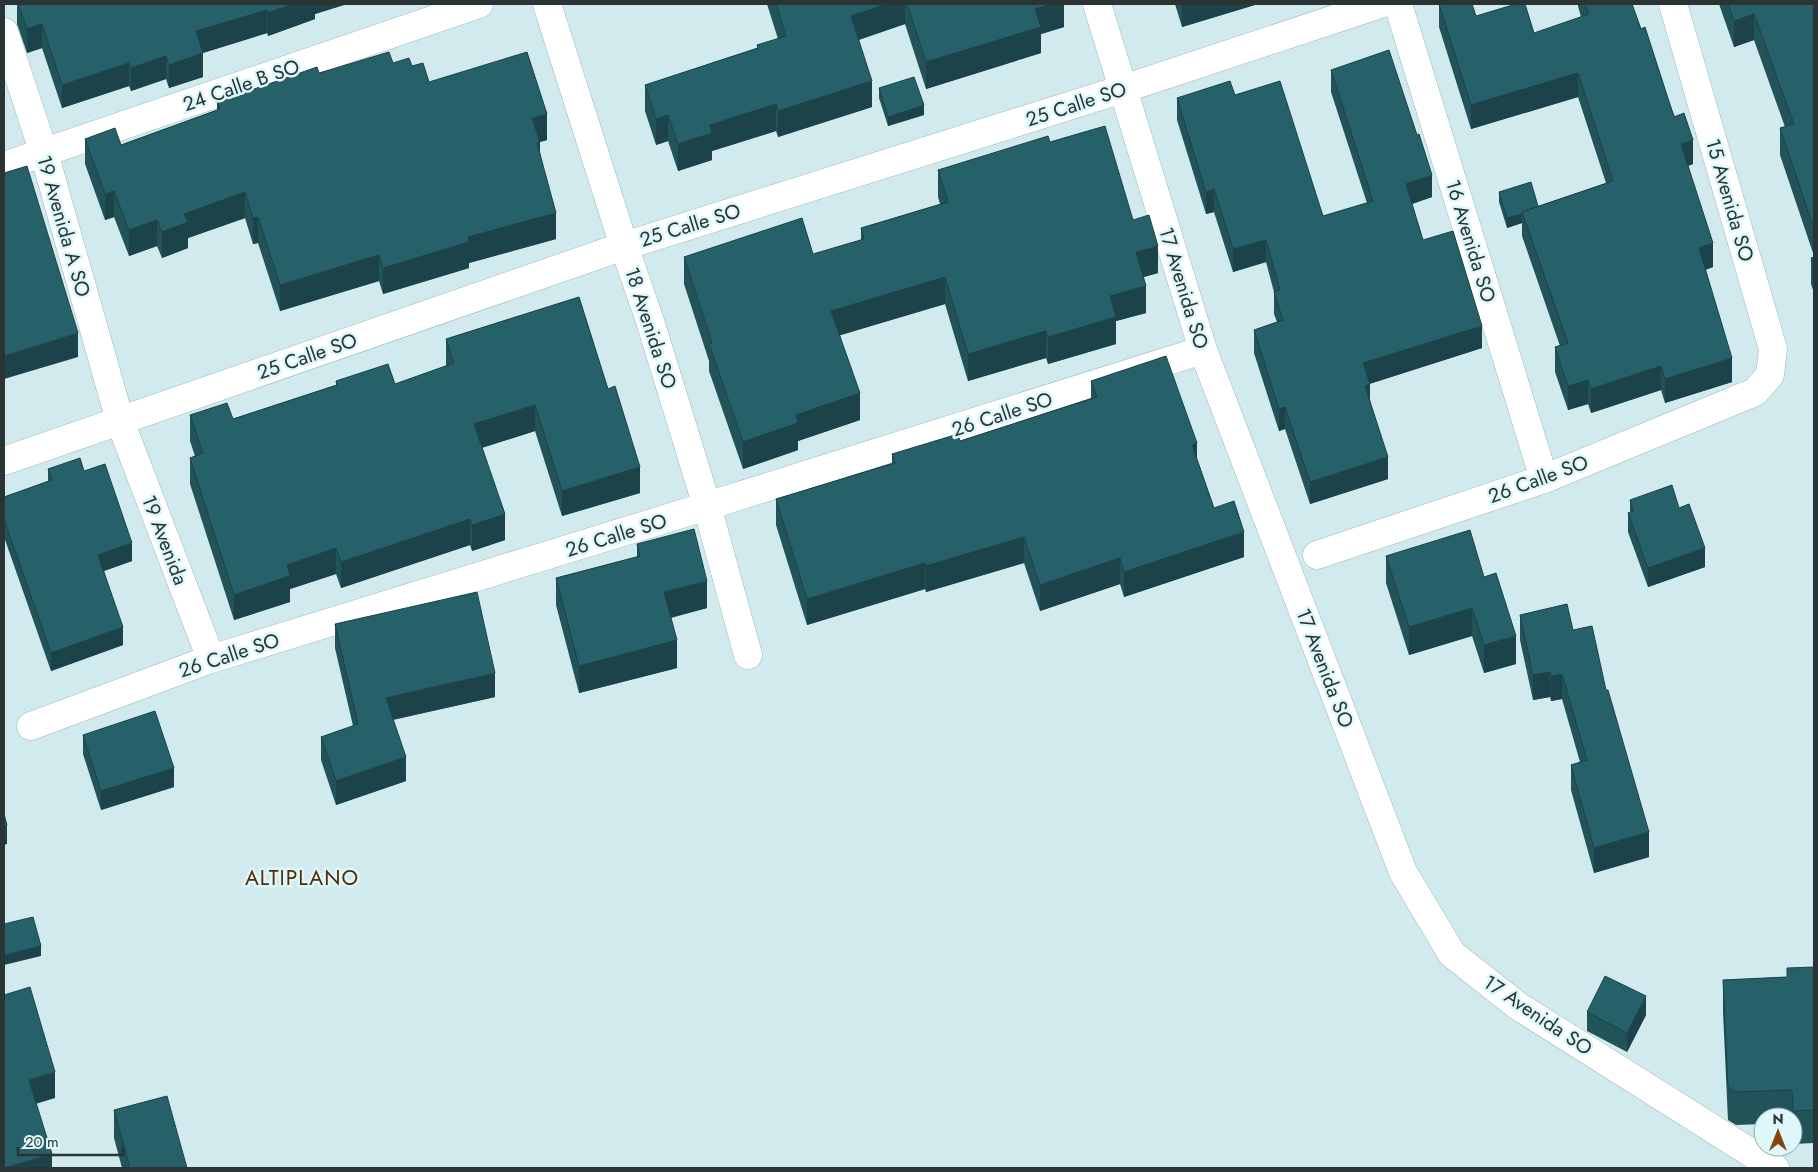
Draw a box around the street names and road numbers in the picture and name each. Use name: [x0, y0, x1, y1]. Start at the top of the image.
street label: 24 Calle B SO: [179, 52, 303, 119]
street label: 25 Calle SO: [1022, 75, 1130, 134]
street label: 15 Avenida SO: [1698, 135, 1761, 265]
street label: 19 Avenida A SO: [29, 152, 98, 300]
street label: 16 Avenida SO: [1438, 176, 1503, 306]
street label: 25 Calle SO: [636, 196, 744, 255]
street label: 17 Avenida SO: [1151, 224, 1216, 353]
street label: 18 Avenida SO: [617, 264, 684, 393]
street label: 25 Calle SO: [253, 326, 361, 387]
street label: 26 Calle SO: [948, 385, 1056, 444]
street label: 26 Calle SO: [1484, 448, 1592, 511]
street label: 19 Avenida: [134, 491, 195, 589]
street label: 26 Calle SO: [562, 506, 670, 565]
street label: 17 Avenida SO: [1288, 604, 1361, 732]
street label: 26 Calle SO: [175, 626, 283, 685]
street label: 17 Avenida SO: [1477, 968, 1598, 1063]

